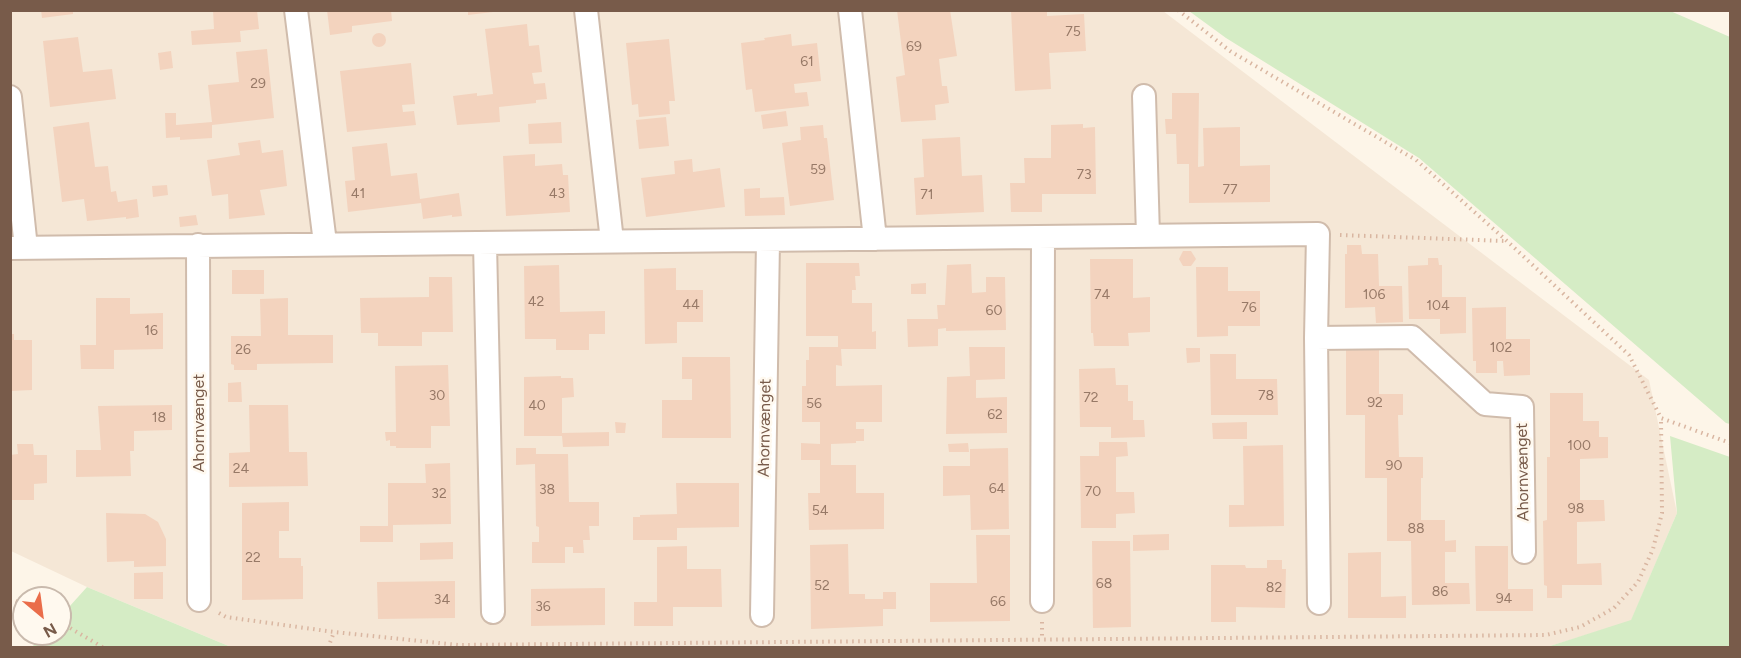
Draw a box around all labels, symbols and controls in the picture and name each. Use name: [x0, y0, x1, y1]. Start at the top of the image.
house number: 75: [1065, 24, 1081, 40]
house number: 69: [906, 39, 922, 55]
house number: 61: [800, 54, 814, 70]
house number: 29: [250, 76, 266, 92]
house number: 59: [810, 162, 826, 178]
house number: 73: [1076, 167, 1092, 183]
house number: 77: [1222, 182, 1238, 198]
house number: 41: [351, 186, 365, 202]
house number: 43: [549, 186, 565, 202]
house number: 71: [920, 187, 934, 203]
house number: 74: [1094, 287, 1110, 303]
house number: 106: [1363, 287, 1385, 303]
house number: 42: [528, 294, 544, 310]
house number: 44: [682, 297, 700, 313]
house number: 104: [1426, 298, 1450, 314]
house number: 76: [1241, 300, 1257, 316]
house number: 60: [986, 303, 1002, 319]
house number: 16: [144, 323, 158, 339]
house number: 102: [1490, 340, 1512, 356]
house number: 26: [235, 342, 251, 358]
street label: Ahornvænget: [189, 374, 209, 472]
street label: Ahornvænget: [755, 379, 775, 477]
house number: 30: [429, 388, 445, 404]
house number: 78: [1258, 388, 1274, 404]
house number: 72: [1083, 390, 1099, 406]
house number: 92: [1367, 395, 1383, 411]
house number: 56: [806, 396, 822, 412]
house number: 40: [528, 398, 546, 414]
house number: 62: [987, 407, 1003, 423]
house number: 18: [152, 410, 166, 426]
street label: Ahornvænget: [1513, 423, 1533, 521]
house number: 100: [1567, 438, 1591, 454]
house number: 90: [1386, 458, 1402, 474]
house number: 24: [233, 461, 249, 477]
house number: 64: [989, 481, 1005, 497]
house number: 38: [539, 482, 555, 498]
house number: 70: [1085, 484, 1101, 500]
house number: 32: [431, 486, 447, 502]
house number: 98: [1568, 501, 1584, 517]
house number: 54: [812, 503, 828, 519]
house number: 88: [1407, 521, 1425, 537]
house number: 22: [245, 550, 261, 566]
house number: 68: [1096, 576, 1112, 592]
house number: 52: [814, 578, 830, 594]
house number: 82: [1266, 580, 1282, 596]
house number: 86: [1432, 584, 1448, 600]
north arrow: [12, 586, 72, 646]
house number: 94: [1496, 591, 1512, 607]
house number: 34: [434, 592, 450, 608]
house number: 66: [990, 594, 1006, 610]
house number: 36: [535, 599, 551, 615]
text: N: [40, 619, 60, 642]

